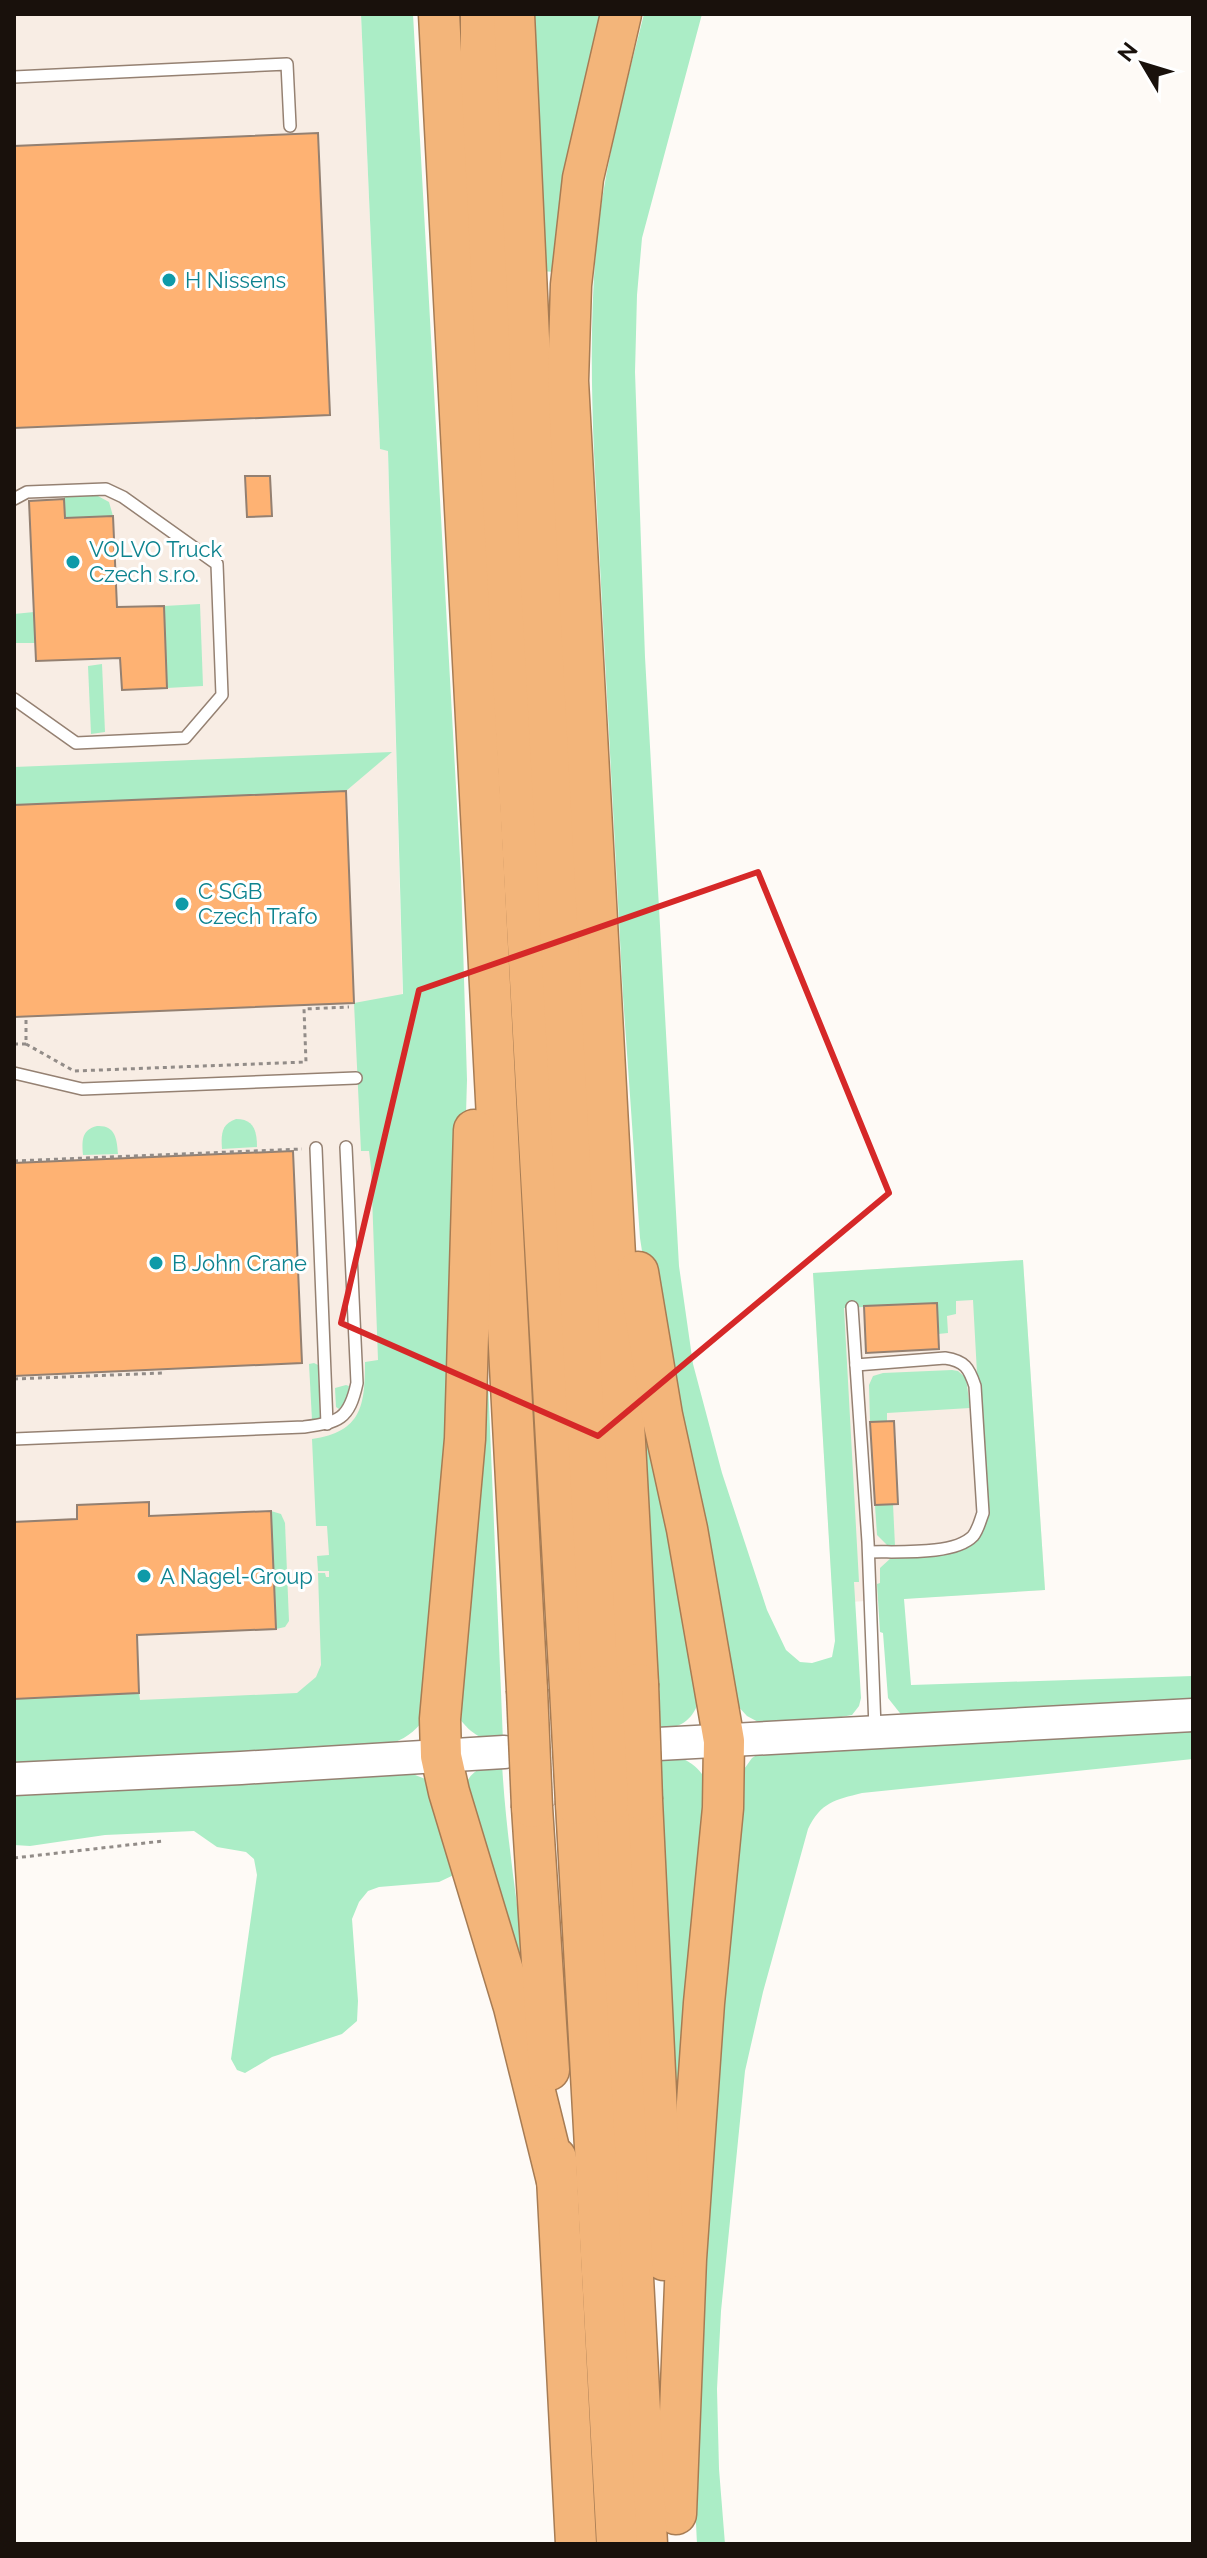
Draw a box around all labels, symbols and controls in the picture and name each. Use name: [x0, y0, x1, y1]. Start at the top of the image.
north arrow: [1103, 24, 1183, 104]
text: N: [1112, 37, 1143, 66]
place label: H Nissens: [185, 267, 286, 293]
marker: H Nissens: [160, 271, 178, 289]
place label: VOLVO Truck Czech s.r.o.: [89, 536, 223, 587]
marker: VOLVO Truck Czech s.r.o.: [64, 553, 82, 571]
place label: C SGB Czech Trafo: [198, 878, 317, 929]
marker: C SGB Czech Trafo: [173, 895, 191, 913]
place label: B John Crane: [172, 1250, 307, 1276]
marker: B John Crane: [147, 1254, 165, 1272]
place label: A Nagel-Group: [160, 1563, 313, 1589]
marker: A Nagel-Group: [135, 1567, 153, 1585]

